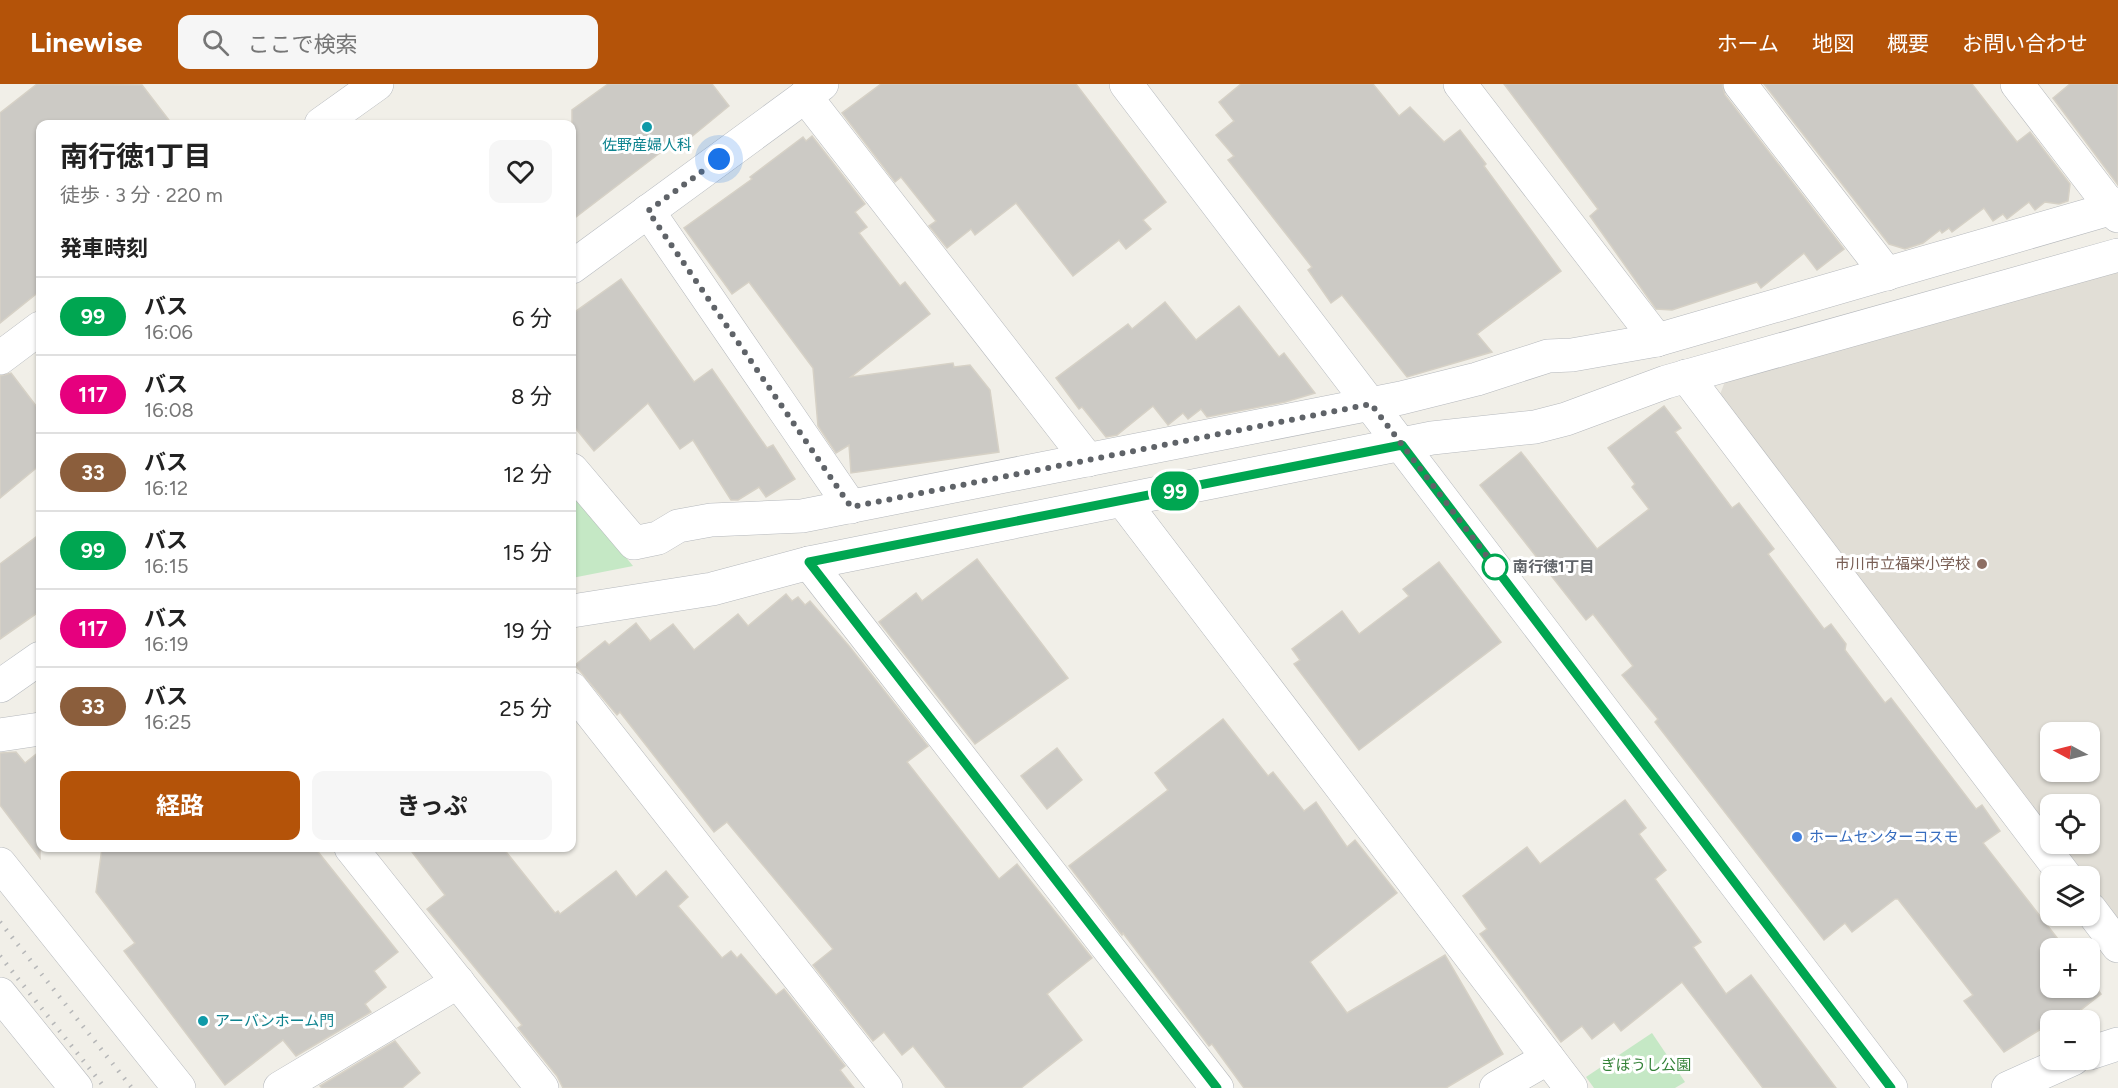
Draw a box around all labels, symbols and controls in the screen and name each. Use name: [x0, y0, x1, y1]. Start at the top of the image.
search box: [178, 15, 598, 69]
text: Linewise: [30, 25, 142, 59]
icon: search: [199, 26, 232, 59]
text: ここで検索: [247, 31, 357, 58]
text: ホーム: [1717, 31, 1779, 56]
text: 地図: [1812, 31, 1854, 56]
text: 概要: [1887, 31, 1929, 56]
text: お問い合わせ: [1962, 31, 2088, 56]
marker: 佐野産婦人科: [640, 120, 654, 134]
place label: 佐野産婦人科: [602, 136, 692, 154]
text: 南行徳1丁目: [60, 139, 212, 173]
button: heart: [489, 140, 552, 203]
your location: [704, 144, 734, 174]
text: 徒歩 · 3 分 · 220 m: [60, 183, 223, 207]
text: 発車時刻: [60, 235, 148, 262]
text: バス: [144, 293, 188, 320]
text: 99: [81, 304, 105, 329]
text: 6 分: [512, 305, 552, 332]
text: 16:06: [144, 320, 193, 344]
text: バス: [144, 371, 188, 398]
text: 117: [78, 382, 108, 407]
text: 8 分: [511, 383, 552, 410]
text: 16:08: [144, 398, 194, 422]
text: バス: [144, 449, 188, 476]
text: 33: [81, 460, 105, 485]
text: 12 分: [503, 461, 552, 488]
line badge: 99: [1148, 472, 1202, 510]
text: 16:12: [144, 476, 188, 500]
text: 99: [1163, 479, 1187, 504]
text: バス: [144, 527, 188, 554]
text: 99: [81, 538, 105, 563]
text: 15 分: [503, 539, 552, 566]
text: 16:15: [144, 554, 188, 578]
marker: 南行徳1丁目: [1482, 554, 1508, 580]
place label: 市川市立福栄小学校: [1835, 555, 1970, 573]
marker: 市川市立福栄小学校: [1975, 557, 1989, 571]
place label: 南行徳1丁目: [1513, 558, 1594, 576]
text: バス: [144, 605, 188, 632]
text: 117: [78, 616, 108, 641]
text: 19 分: [503, 617, 552, 644]
text: 16:19: [144, 632, 188, 656]
text: バス: [144, 683, 188, 710]
text: 33: [81, 694, 105, 719]
text: 25 分: [500, 695, 552, 722]
text: 16:25: [144, 710, 191, 734]
north arrow: [2040, 722, 2100, 782]
map controls: [2040, 722, 2100, 1070]
button: 経路: [60, 771, 300, 840]
button: きっぷ: [312, 771, 552, 840]
button: locate: [2040, 794, 2100, 854]
place label: ホームセンターコスモ: [1809, 828, 1959, 846]
marker: ホームセンターコスモ: [1790, 830, 1804, 844]
button: layers: [2040, 866, 2100, 926]
button: +: [2040, 938, 2100, 998]
button: −: [2040, 1010, 2100, 1070]
place label: アーバンホーム門: [215, 1012, 334, 1030]
marker: アーバンホーム門: [196, 1014, 210, 1028]
park label: ぎぼうし公園: [1601, 1056, 1691, 1074]

